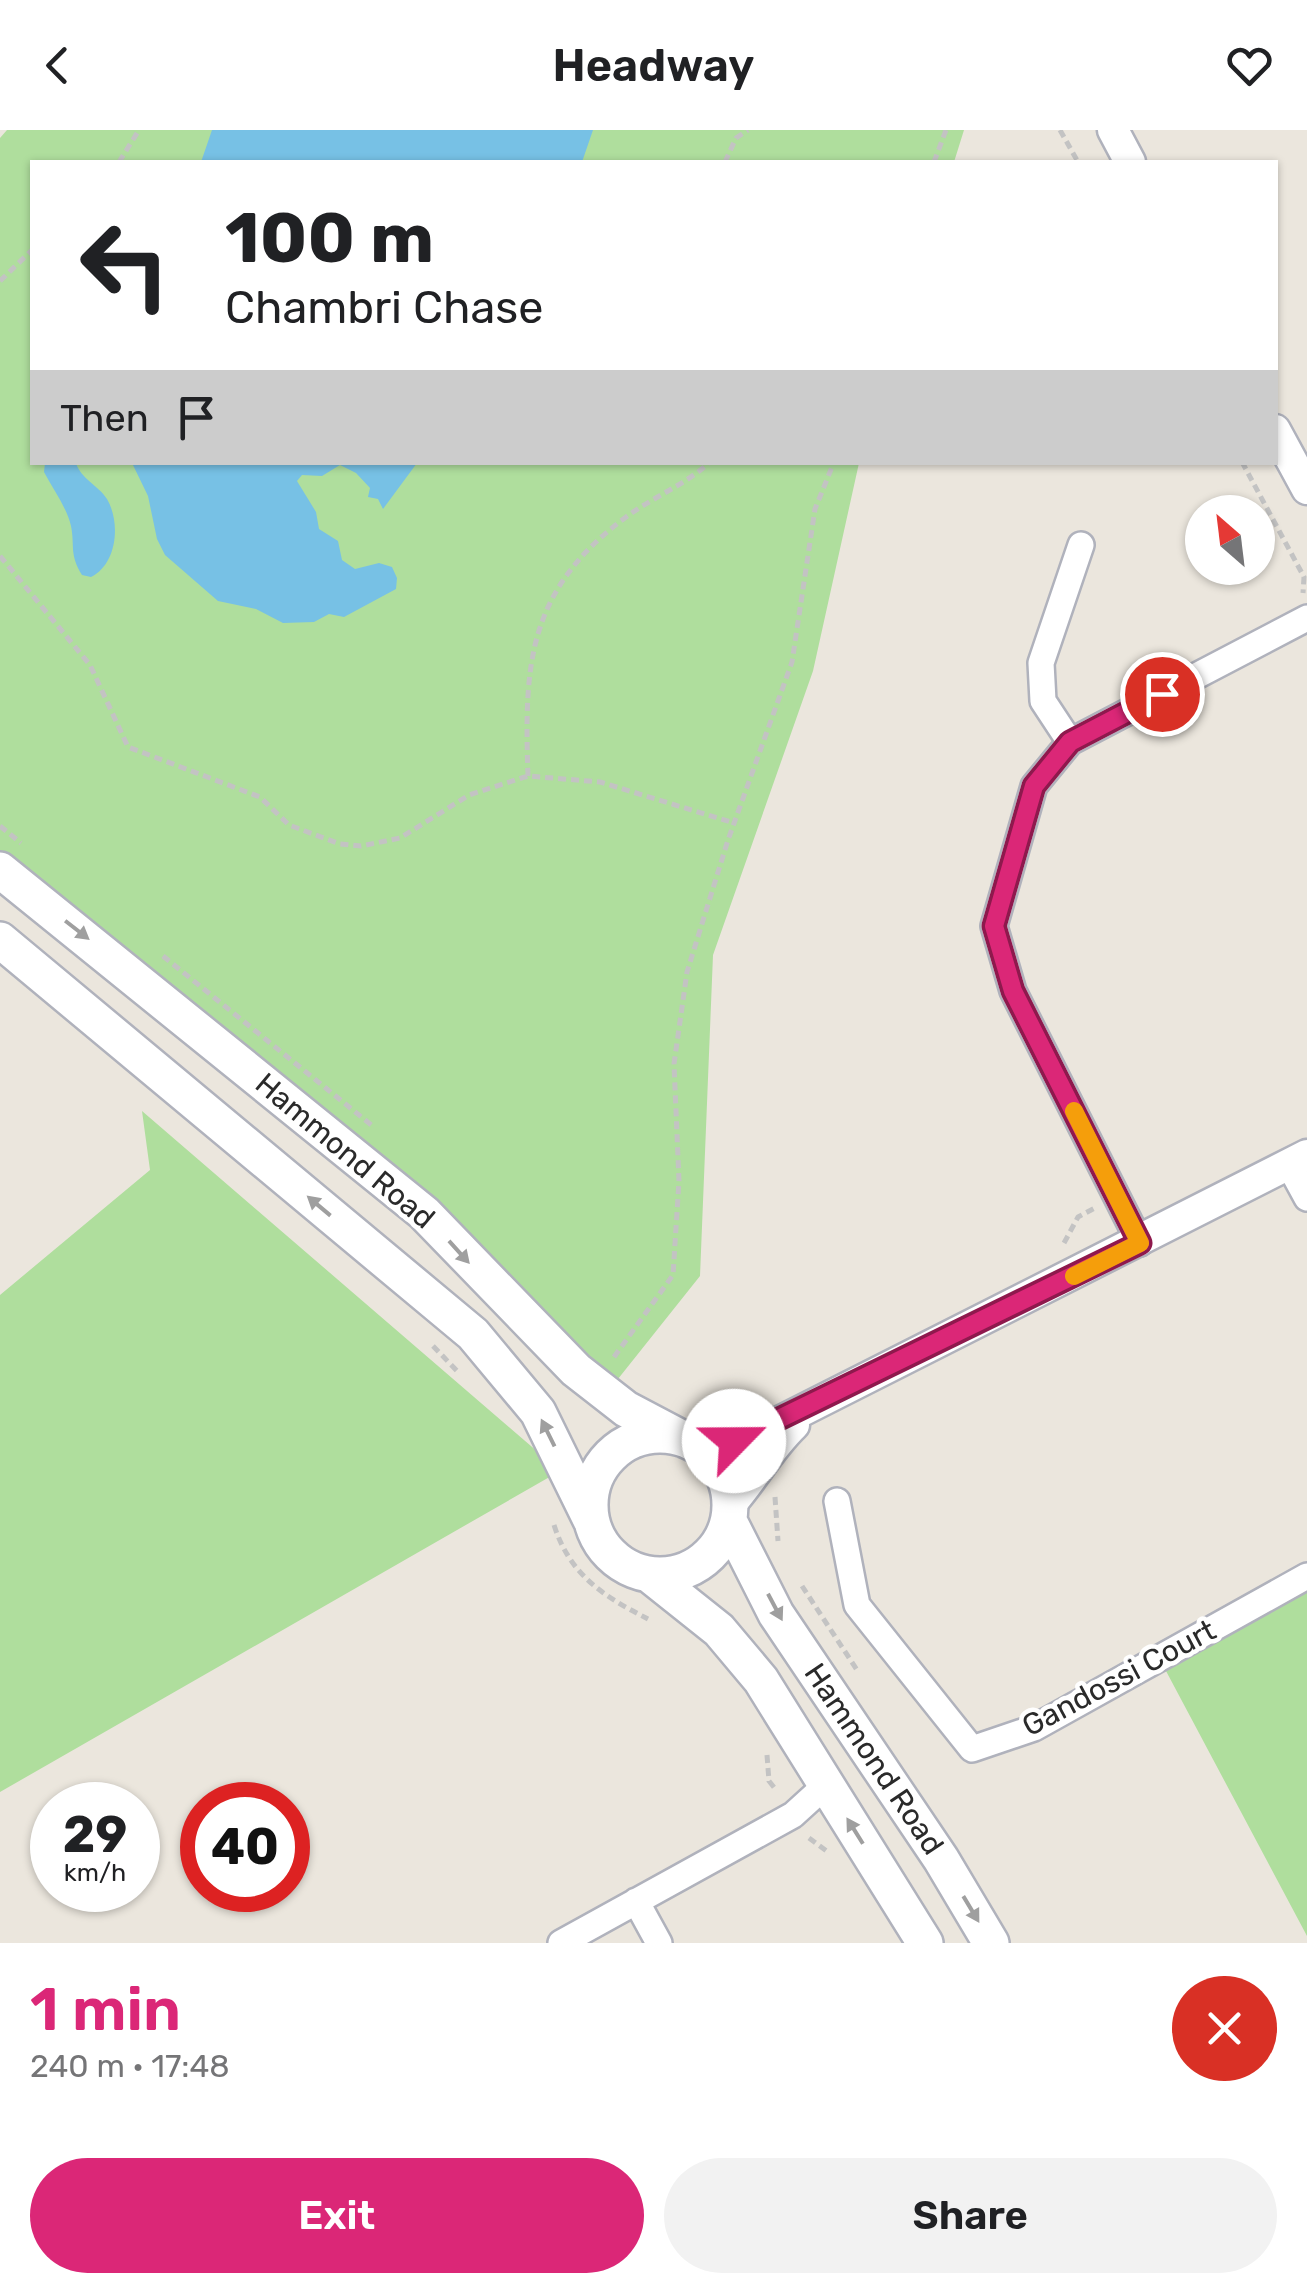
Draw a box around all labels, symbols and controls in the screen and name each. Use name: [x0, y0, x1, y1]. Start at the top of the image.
icon: back: [30, 38, 85, 93]
icon: heart: [1222, 38, 1277, 93]
text: Headway: [553, 39, 754, 92]
text: 100 m: [225, 197, 434, 280]
icon: left: [60, 200, 190, 330]
text: Chambri Chase: [225, 281, 543, 334]
icon: arrive: [169, 390, 224, 445]
text: Then: [60, 395, 149, 441]
north arrow: [1185, 495, 1275, 585]
map controls: [1185, 495, 1275, 585]
pin: [1120, 652, 1205, 737]
icon: arrive: [1135, 667, 1190, 722]
one-way arrow: [64, 919, 90, 940]
street label: Hammond Road: [248, 1066, 442, 1236]
one-way arrow: [307, 1195, 332, 1217]
one-way arrow: [447, 1240, 470, 1264]
position arrow: [682, 1389, 786, 1493]
one-way arrow: [540, 1418, 557, 1447]
one-way arrow: [766, 1593, 783, 1622]
street label: Gandossi Court: [1016, 1612, 1222, 1744]
street label: Hammond Road: [797, 1656, 951, 1862]
speed limit sign: 40: [180, 1782, 310, 1912]
text: 29: [63, 1805, 127, 1865]
one-way arrow: [846, 1817, 864, 1844]
text: km/h: [64, 1858, 126, 1887]
one-way arrow: [962, 1895, 979, 1923]
text: 1 min: [30, 1974, 181, 2045]
button: close: [1172, 1976, 1277, 2081]
text: 240 m · 17:48: [30, 2047, 230, 2085]
button: Exit: [30, 2158, 644, 2273]
button: Share: [664, 2158, 1277, 2273]

